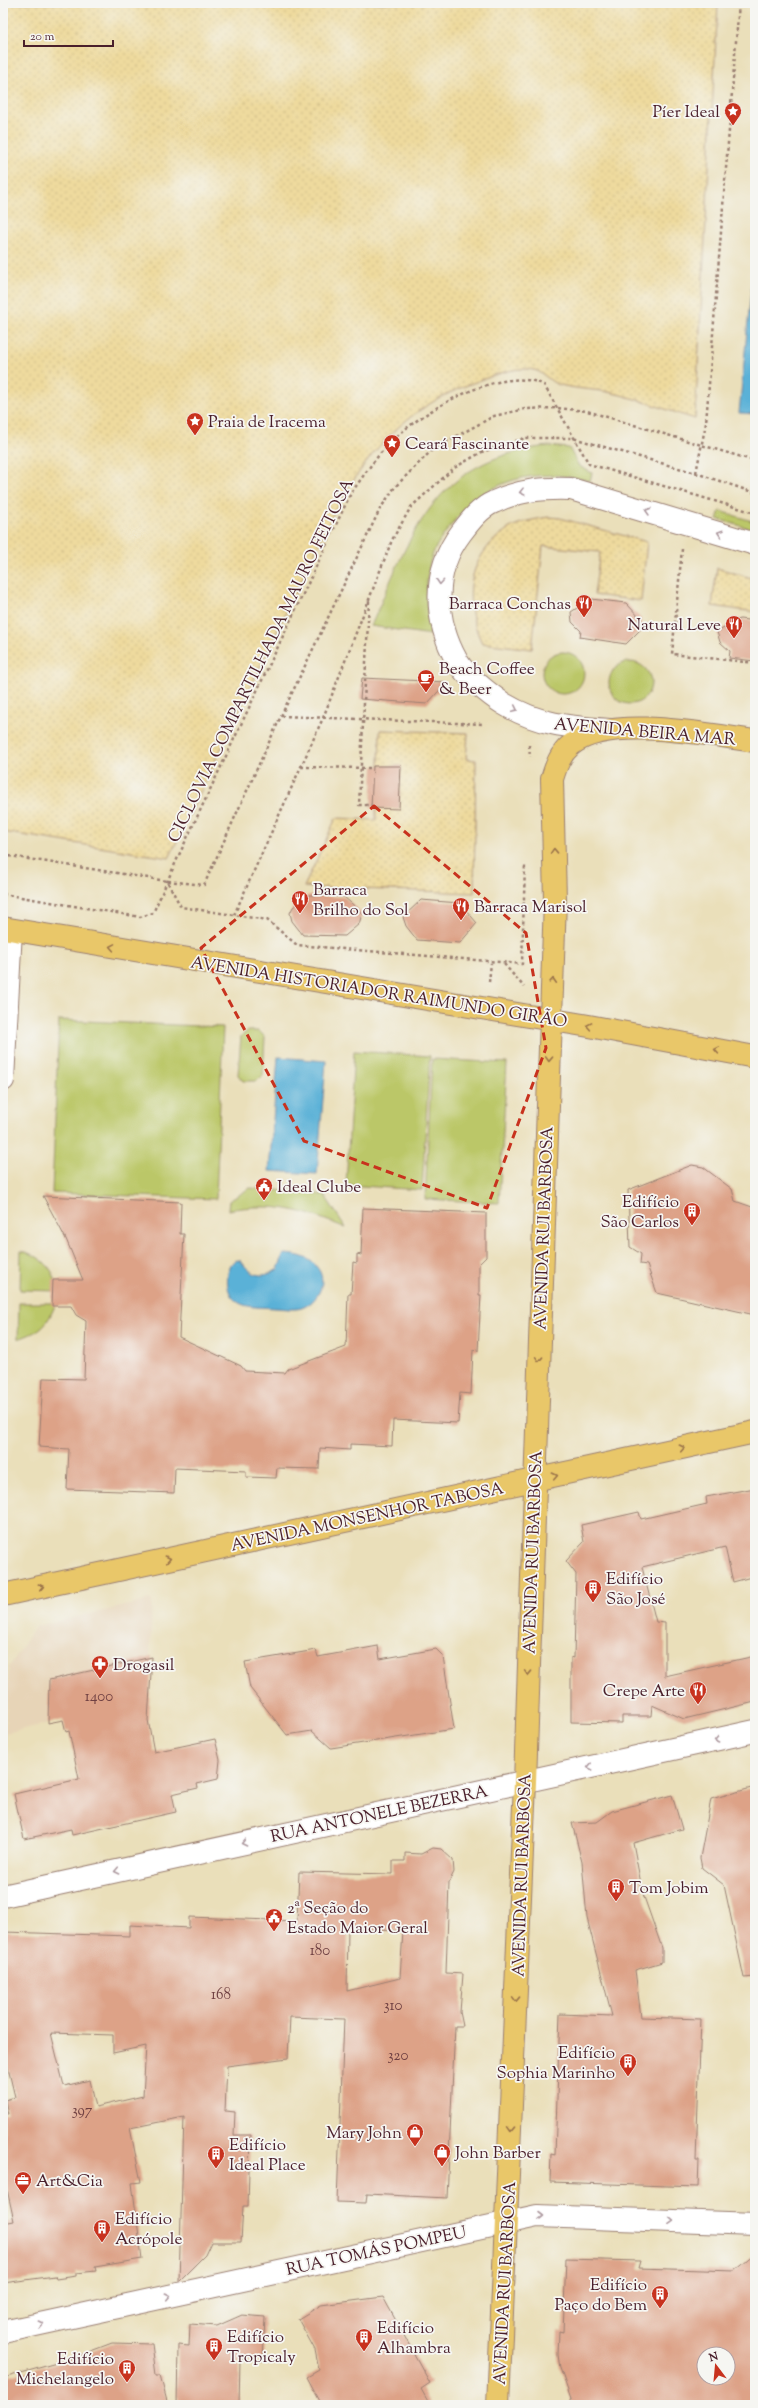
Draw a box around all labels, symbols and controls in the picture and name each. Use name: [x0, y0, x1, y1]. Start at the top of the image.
scale bar: [24, 22, 113, 48]
text: 20 m: [30, 28, 55, 46]
place label: Píer Ideal: [652, 101, 720, 125]
place icon: Píer Ideal: [723, 101, 743, 126]
place icon: Praia de Iracema: [185, 411, 205, 436]
place label: Praia de Iracema: [208, 411, 326, 435]
place icon: Ceará Fascinante: [382, 433, 402, 458]
place label: Ceará Fascinante: [405, 433, 529, 457]
street label: CICLOVIA COMPARTILHADA MAURO FEITOSA: [163, 475, 361, 847]
one-way arrow: [519, 488, 525, 496]
one-way arrow: [645, 507, 652, 516]
one-way arrow: [717, 529, 724, 538]
one-way arrow: [436, 579, 445, 585]
place label: Barraca Conchas: [449, 593, 571, 617]
restaurant icon: Barraca Conchas: [574, 593, 594, 618]
place label: Natural Leve: [627, 614, 721, 638]
restaurant icon: Natural Leve: [724, 614, 744, 639]
place label: Beach Coffee & Beer: [439, 658, 535, 702]
cafe icon: Beach Coffee & Beer: [416, 668, 436, 693]
one-way arrow: [511, 704, 518, 712]
street label: AVENIDA BEIRA MAR: [553, 713, 738, 753]
one-way arrow: [550, 848, 558, 854]
place label: Barraca Brilho do Sol: [313, 879, 409, 923]
restaurant icon: Barraca Brilho do Sol: [290, 889, 310, 914]
restaurant icon: Barraca Marisol: [451, 896, 471, 921]
place label: Barraca Marisol: [474, 896, 587, 920]
one-way arrow: [109, 943, 115, 952]
street label: AVENIDA HISTORIADOR RAIMUNDO GIRÃO: [189, 951, 569, 1035]
one-way arrow: [548, 978, 557, 984]
one-way arrow: [586, 1022, 592, 1031]
one-way arrow: [714, 1046, 720, 1054]
one-way arrow: [545, 1056, 554, 1062]
street label: AVENIDA RUI BARBOSA: [529, 1126, 561, 1330]
public building icon: Ideal Clube: [254, 1176, 274, 1201]
place label: Ideal Clube: [277, 1176, 361, 1200]
place label: Edifício São Carlos: [600, 1191, 679, 1235]
building icon: Edifício São Carlos: [682, 1201, 702, 1226]
one-way arrow: [534, 1356, 543, 1362]
one-way arrow: [679, 1445, 685, 1453]
street label: AVENIDA RUI BARBOSA: [518, 1450, 550, 1654]
one-way arrow: [552, 1472, 558, 1480]
street label: AVENIDA MONSENHOR TABOSA: [229, 1477, 506, 1559]
one-way arrow: [165, 1556, 171, 1564]
place label: Edifício São José: [606, 1568, 666, 1612]
building icon: Edifício São José: [583, 1578, 603, 1603]
one-way arrow: [38, 1583, 44, 1591]
pharmacy icon: Drogasil: [90, 1654, 110, 1679]
place label: Drogasil: [113, 1654, 175, 1678]
one-way arrow: [524, 1670, 532, 1676]
place label: Crepe Arte: [603, 1680, 685, 1704]
restaurant icon: Crepe Arte: [688, 1680, 708, 1705]
house number: 1400: [85, 1687, 113, 1708]
one-way arrow: [714, 1735, 720, 1743]
one-way arrow: [587, 1763, 593, 1771]
street label: AVENIDA RUI BARBOSA: [507, 1773, 539, 1977]
street label: RUA ANTONELE BEZERRA: [268, 1780, 491, 1850]
one-way arrow: [241, 1838, 247, 1846]
one-way arrow: [114, 1866, 120, 1874]
building icon: Tom Jobim: [606, 1877, 626, 1902]
place label: Tom Jobim: [629, 1877, 709, 1901]
place label: 2ª Seção do Estado Maior Geral: [287, 1897, 428, 1941]
public building icon: 2ª Seção do Estado Maior Geral: [264, 1907, 284, 1932]
house number: 180: [310, 1941, 330, 1962]
house number: 168: [211, 1985, 231, 2006]
house number: 310: [384, 1996, 403, 2017]
one-way arrow: [512, 1996, 520, 2002]
place label: Edifício Sophia Marinho: [497, 2042, 615, 2086]
house number: 320: [387, 2046, 409, 2067]
building icon: Edifício Sophia Marinho: [618, 2052, 638, 2077]
house number: 397: [72, 2101, 93, 2122]
place label: Mary John: [326, 2122, 402, 2146]
shop icon: Mary John: [405, 2122, 425, 2147]
one-way arrow: [506, 2126, 515, 2132]
place label: Edifício Ideal Place: [229, 2134, 306, 2178]
shop icon: John Barber: [432, 2142, 452, 2167]
place label: John Barber: [454, 2142, 542, 2166]
building icon: Edifício Ideal Place: [206, 2144, 226, 2169]
office icon: Art&Cia: [13, 2170, 33, 2195]
place label: Art&Cia: [36, 2170, 103, 2194]
street label: AVENIDA RUI BARBOSA: [489, 2181, 523, 2385]
place label: Edifício Acrópole: [115, 2208, 182, 2252]
one-way arrow: [538, 2212, 544, 2220]
one-way arrow: [668, 2217, 674, 2225]
building icon: Edifício Acrópole: [92, 2218, 112, 2243]
street label: RUA TOMÁS POMPEU: [284, 2221, 469, 2283]
place label: Edifício Paço do Bem: [554, 2274, 647, 2318]
building icon: Edifício Paço do Bem: [650, 2284, 670, 2309]
one-way arrow: [165, 2293, 171, 2301]
place label: Edifício Alhambra: [377, 2317, 451, 2361]
one-way arrow: [38, 2321, 44, 2329]
place label: Edifício Tropicaly: [227, 2326, 296, 2370]
building icon: Edifício Alhambra: [354, 2327, 374, 2352]
building icon: Edifício Tropicaly: [204, 2336, 224, 2361]
north arrow: [696, 2346, 736, 2386]
place label: Edifício Michelangelo: [16, 2348, 114, 2392]
text: N: [706, 2348, 720, 2367]
building icon: Edifício Michelangelo: [117, 2358, 137, 2383]

